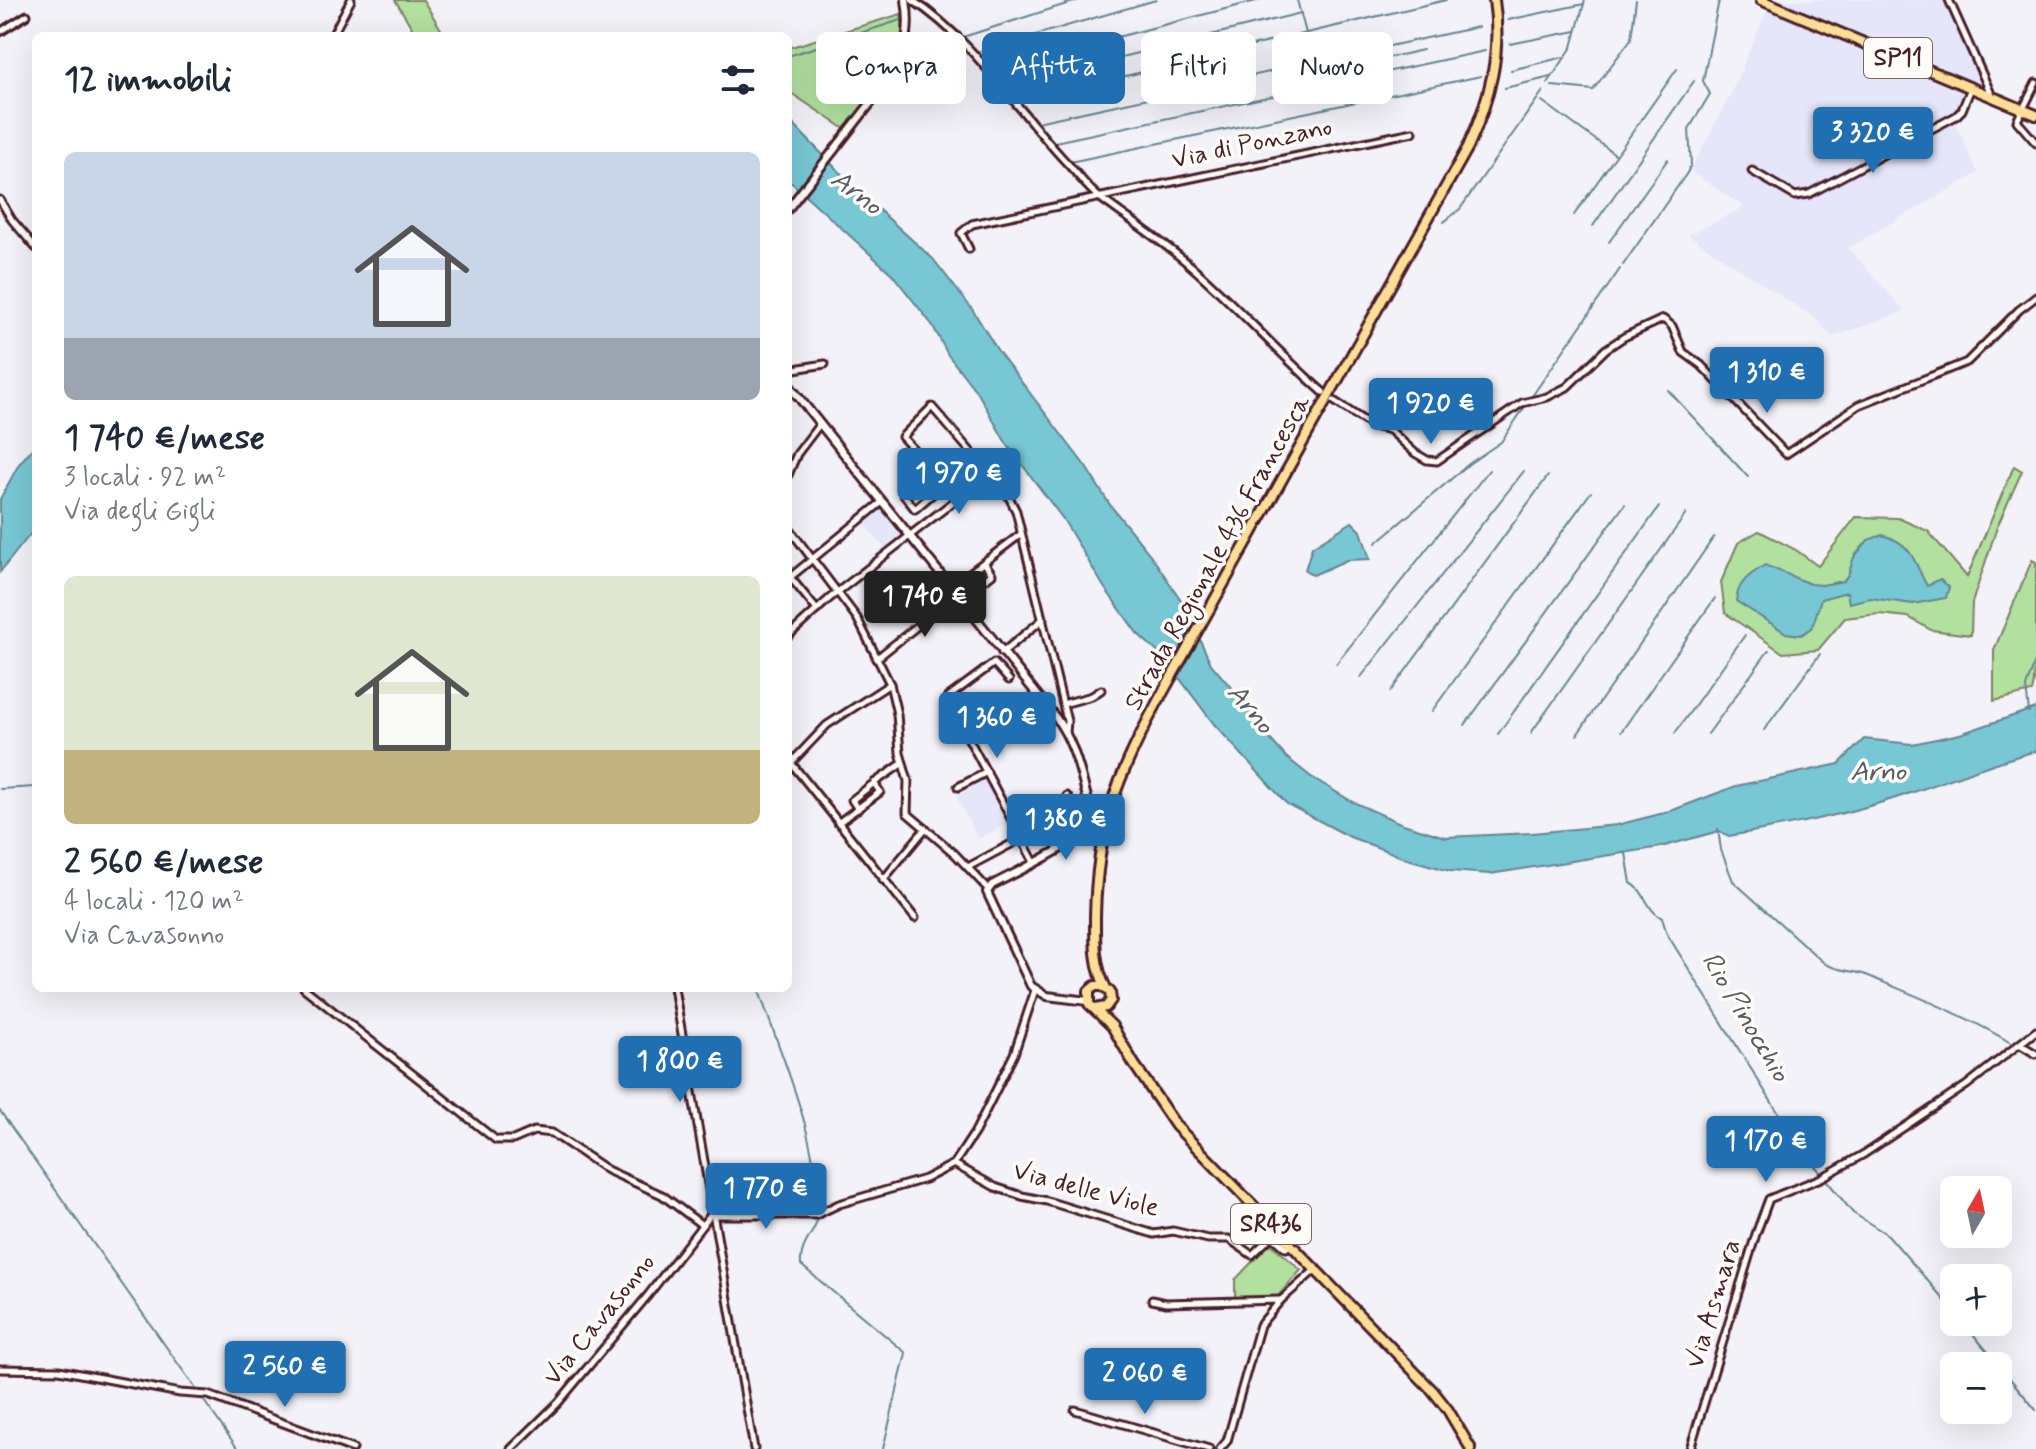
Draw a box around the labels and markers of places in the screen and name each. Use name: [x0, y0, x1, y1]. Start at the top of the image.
pin: 3 320 €: [1799, 107, 1947, 175]
pin: 1 310 €: [1693, 347, 1841, 415]
pin: 1 920 €: [1357, 378, 1505, 446]
pin: 1 970 €: [885, 448, 1033, 516]
pin: 1 740 €: [851, 571, 999, 639]
pin: 1 360 €: [923, 692, 1071, 760]
pin: 1 380 €: [992, 794, 1140, 862]
pin: 1 800 €: [606, 1036, 754, 1104]
pin: 1 170 €: [1692, 1116, 1840, 1184]
pin: 1 770 €: [692, 1163, 840, 1231]
pin: 2 560 €: [211, 1341, 359, 1409]
pin: 2 060 €: [1071, 1348, 1219, 1416]

